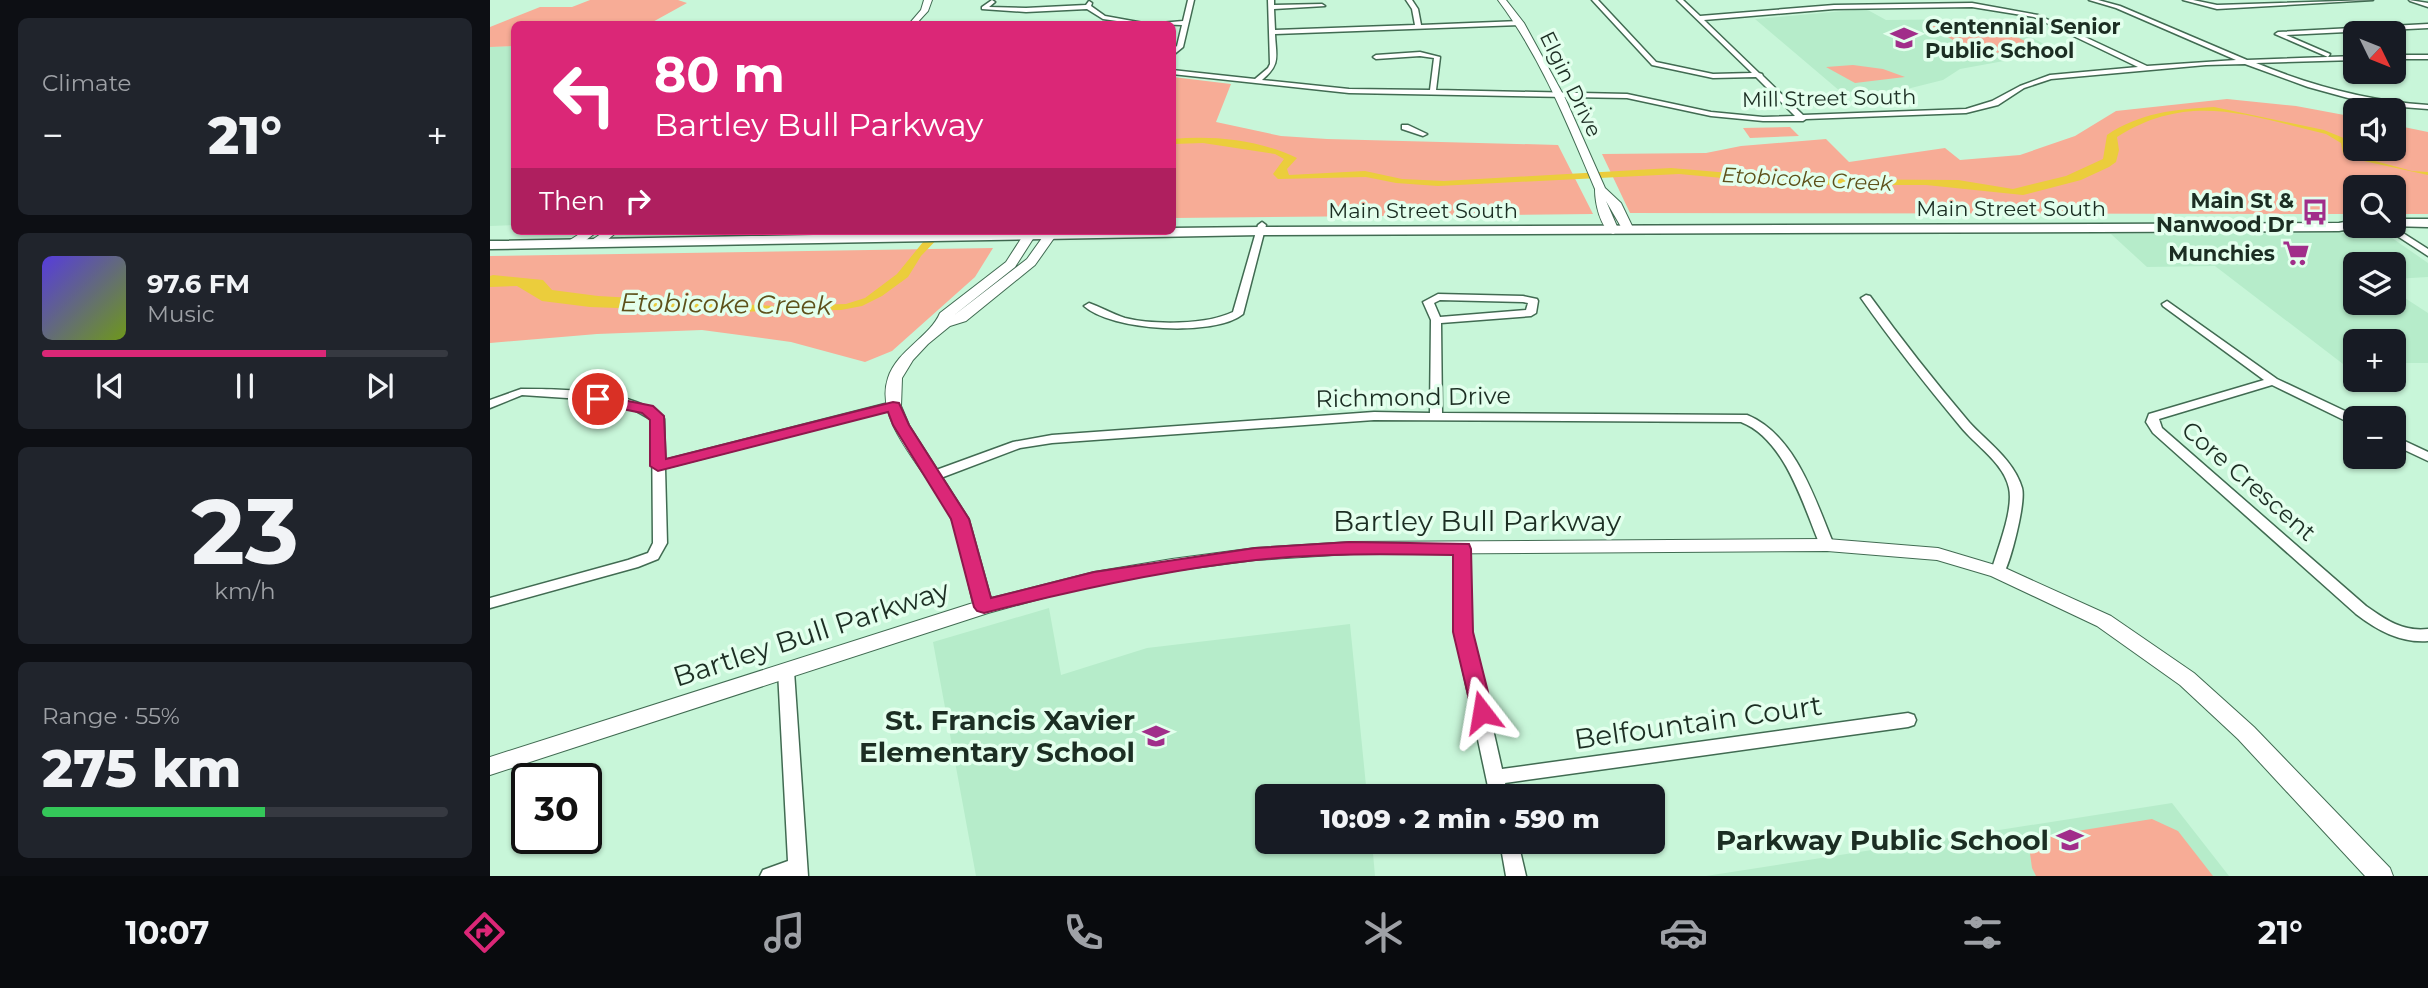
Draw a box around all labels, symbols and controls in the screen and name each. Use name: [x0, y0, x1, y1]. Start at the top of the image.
place label: Centennial Senior Public School: [1925, 14, 2120, 63]
north arrow: [2343, 21, 2406, 84]
map controls: [2343, 21, 2406, 469]
school or university icon: Centennial Senior Public School: [1889, 23, 1919, 53]
street label: Elgin Drive: [1535, 27, 1607, 141]
text: 80 m: [654, 45, 785, 104]
icon: left: [539, 49, 630, 140]
text: Climate: [42, 69, 131, 97]
street label: Mill Street South: [1742, 84, 1916, 112]
button: sound: [2343, 98, 2406, 161]
text: 21°: [208, 104, 282, 167]
text: Bartley Bull Parkway: [654, 105, 983, 144]
text: −: [42, 112, 64, 159]
text: +: [426, 112, 448, 159]
water label: Etobicoke Creek: [1721, 162, 1895, 196]
button: search: [2343, 175, 2406, 238]
icon: right: [619, 182, 657, 220]
text: Then: [539, 185, 605, 217]
place label: Main St & Nanwood Dr: [2156, 188, 2294, 237]
street label: Main Street South: [1916, 196, 2106, 221]
bus stop icon: Main St & Nanwood Dr: [2300, 197, 2330, 227]
street label: Main Street South: [1328, 198, 1518, 223]
supermarket icon: Munchies: [2281, 238, 2311, 268]
place label: Munchies: [2168, 241, 2275, 266]
button: layers: [2343, 252, 2406, 315]
text: 97.6 FM: [147, 268, 250, 300]
water label: Etobicoke Creek: [620, 286, 834, 322]
text: Music: [147, 300, 215, 328]
button: +: [2343, 329, 2406, 392]
icon: previous: [91, 367, 129, 405]
icon: pause: [226, 367, 264, 405]
icon: next: [361, 367, 399, 405]
pin: [568, 369, 628, 429]
icon: arrive: [579, 380, 617, 418]
street label: Richmond Drive: [1315, 381, 1511, 413]
button: −: [2343, 406, 2406, 469]
street label: Core Crescent: [2176, 415, 2322, 547]
text: 23: [191, 476, 299, 587]
street label: Bartley Bull Parkway: [1333, 504, 1622, 538]
street label: Bartley Bull Parkway: [669, 572, 954, 694]
text: km/h: [214, 577, 276, 605]
position arrow: [1445, 675, 1519, 749]
street label: Belfountain Court: [1572, 688, 1824, 756]
text: Range · 55%: [42, 702, 180, 730]
place label: St. Francis Xavier Elementary School: [859, 703, 1135, 769]
school or university icon: St. Francis Xavier Elementary School: [1141, 721, 1171, 751]
text: 275 km: [42, 737, 241, 800]
speed limit sign: 30: [511, 763, 602, 854]
text: 10:09 · 2 min · 590 m: [1320, 803, 1600, 835]
place label: Parkway Public School: [1716, 823, 2049, 857]
school or university icon: Parkway Public School: [2055, 825, 2085, 855]
icon: directions: [460, 908, 509, 957]
icon: music: [760, 908, 809, 957]
icon: phone: [1059, 908, 1108, 957]
icon: climate: [1359, 908, 1408, 957]
icon: car: [1659, 908, 1708, 957]
icon: filters: [1958, 908, 2007, 957]
text: 10:07: [125, 913, 209, 952]
text: 21°: [2258, 913, 2303, 952]

